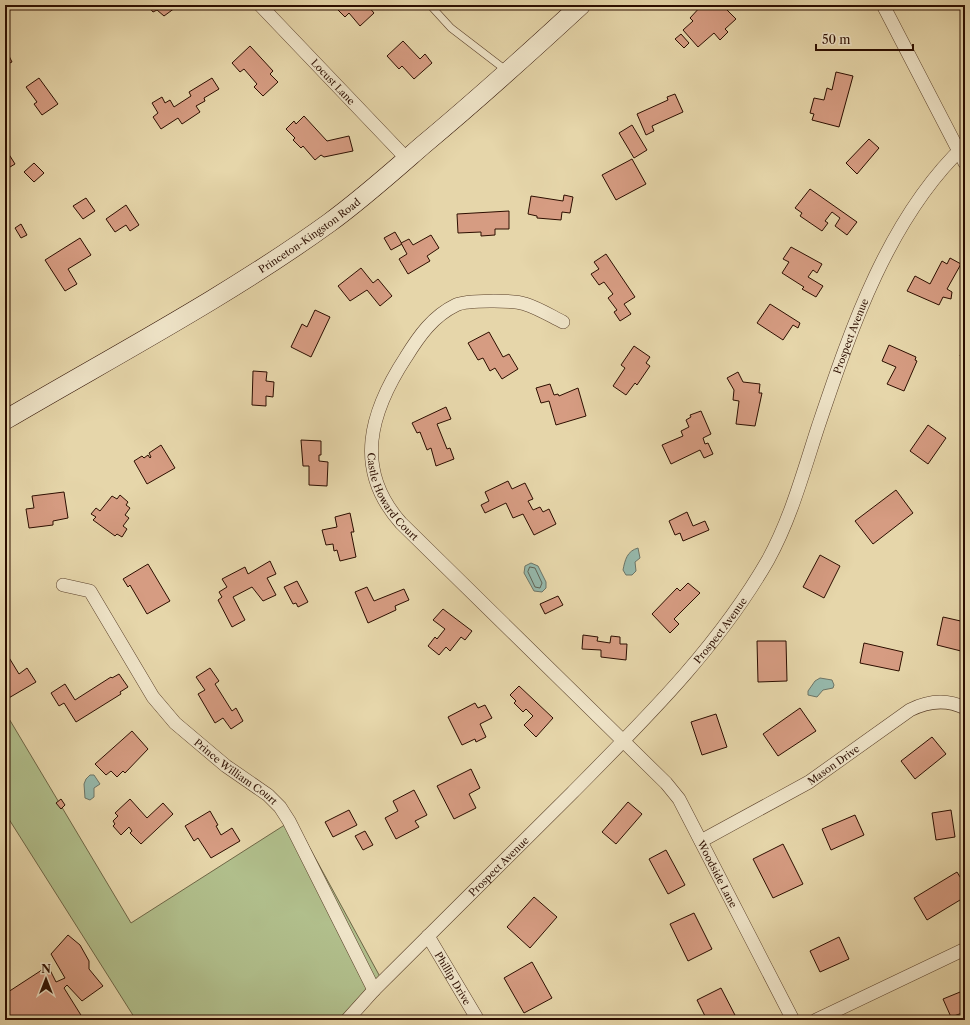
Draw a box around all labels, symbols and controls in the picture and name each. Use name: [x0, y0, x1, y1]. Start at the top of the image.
scale bar: [816, 26, 913, 52]
text: 50 m: [822, 32, 851, 47]
street label: Locust Lane: [308, 56, 358, 108]
street label: Princeton-Kingston Road: [256, 195, 363, 276]
street label: Prospect Avenue: [831, 296, 872, 376]
street label: Castle Howard Court: [364, 452, 421, 544]
street label: Prospect Avenue: [691, 595, 750, 666]
street label: Prince William Court: [191, 736, 280, 808]
street label: Mason Drive: [805, 742, 862, 788]
street label: Prospect Avenue: [466, 834, 532, 899]
street label: Woodside Lane: [694, 837, 740, 910]
street label: Phillip Drive: [432, 949, 474, 1008]
north arrow: [26, 959, 66, 999]
text: N: [41, 962, 51, 976]

